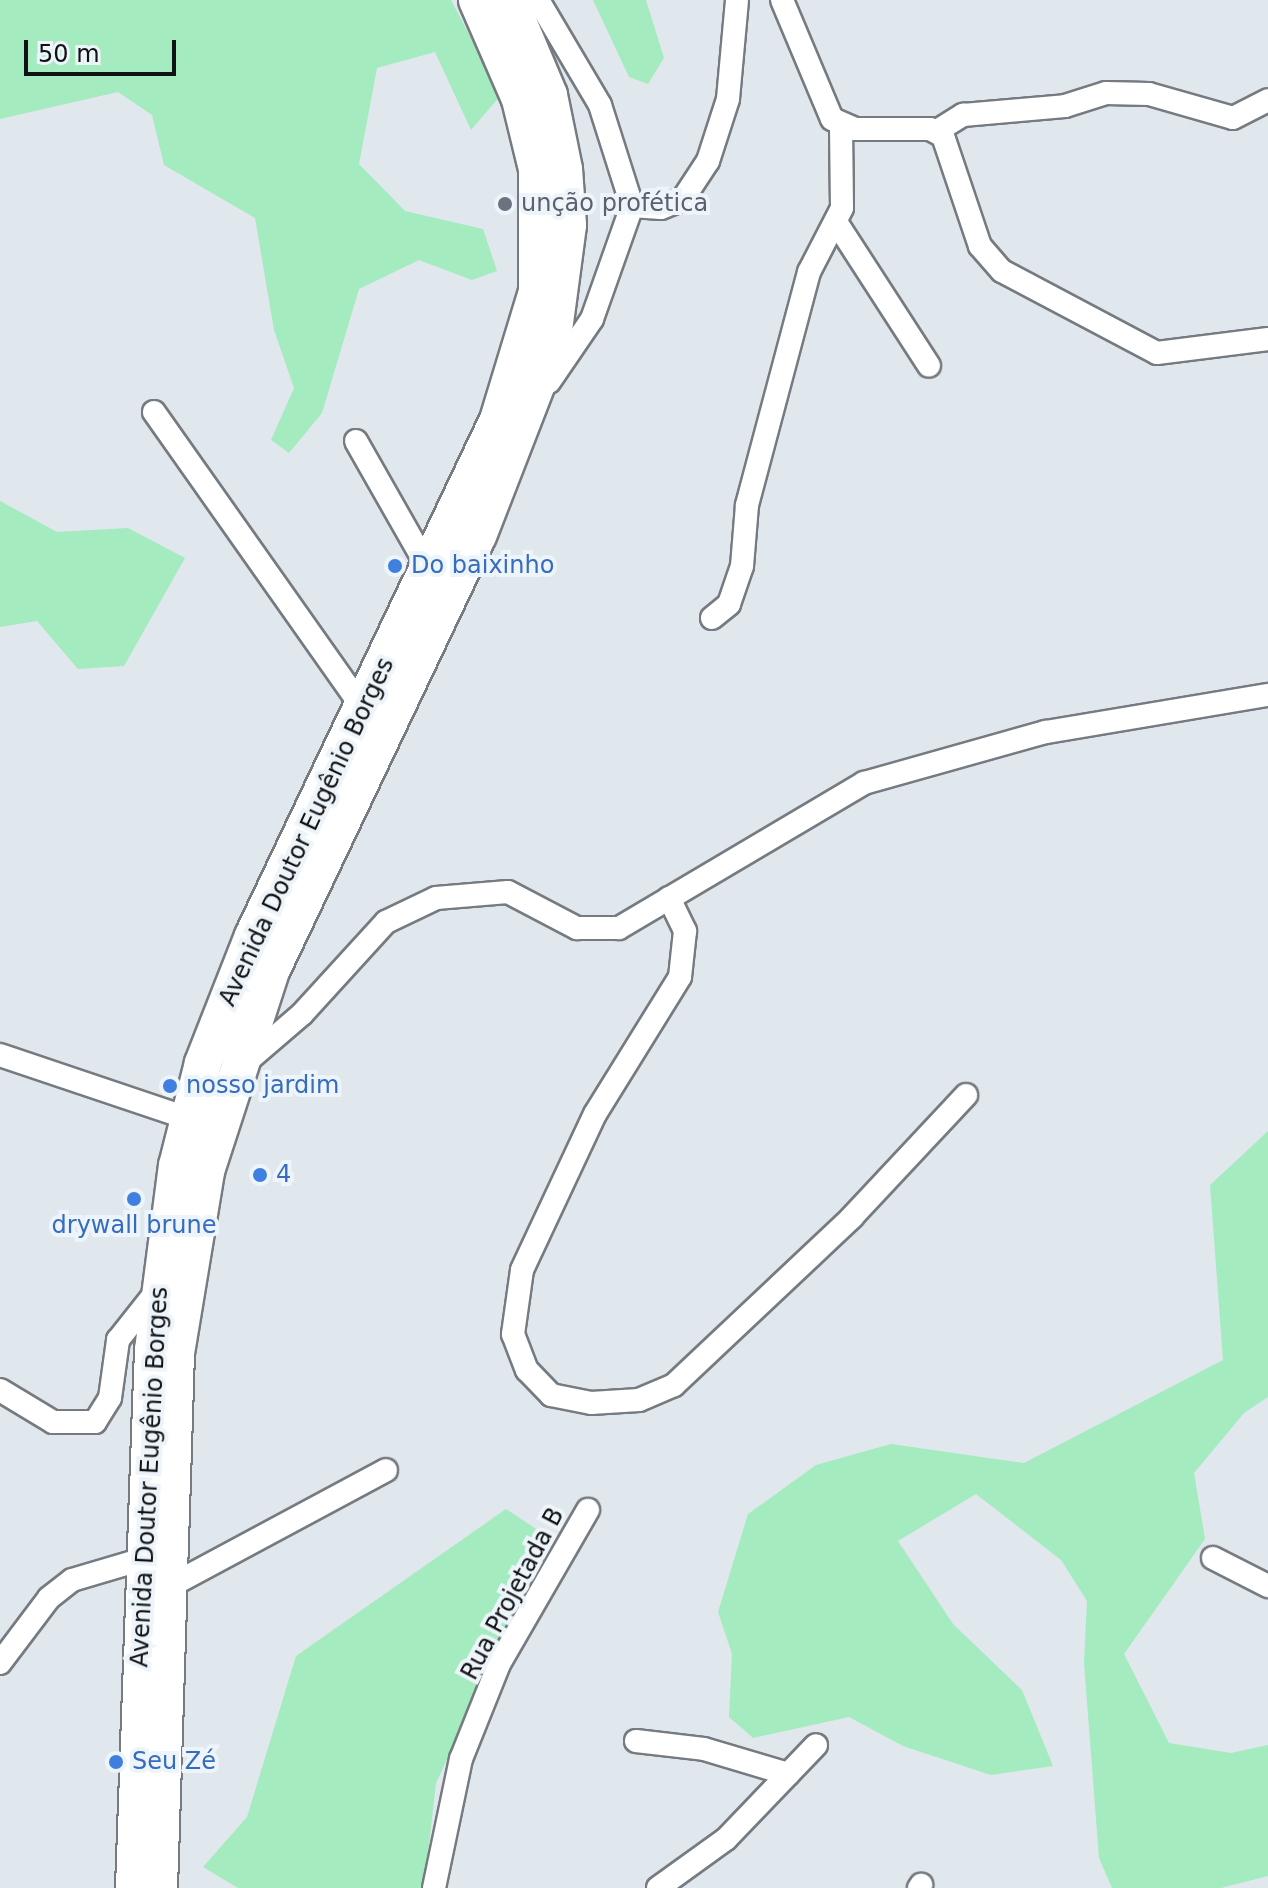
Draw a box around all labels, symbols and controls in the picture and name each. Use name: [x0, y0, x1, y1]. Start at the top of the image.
scale bar: [28, 24, 180, 74]
text: 50 m: [38, 40, 100, 68]
place label: unção profética: [521, 190, 708, 218]
marker: unção profética: [496, 195, 514, 213]
place label: Do baixinho: [411, 552, 554, 580]
marker: Do baixinho: [386, 557, 404, 575]
street label: Avenida Doutor Eugênio Borges: [213, 653, 401, 1011]
place label: nosso jardim: [186, 1072, 339, 1100]
marker: nosso jardim: [161, 1077, 179, 1095]
place label: 4: [276, 1161, 291, 1189]
marker: 4: [251, 1166, 269, 1184]
marker: drywall brune: [125, 1190, 143, 1208]
place label: drywall brune: [52, 1212, 216, 1240]
street label: Avenida Doutor Eugênio Borges: [126, 1286, 174, 1668]
street label: Rua Projetada B: [455, 1503, 571, 1685]
place label: Seu Zé: [132, 1748, 216, 1776]
marker: Seu Zé: [107, 1753, 125, 1771]

